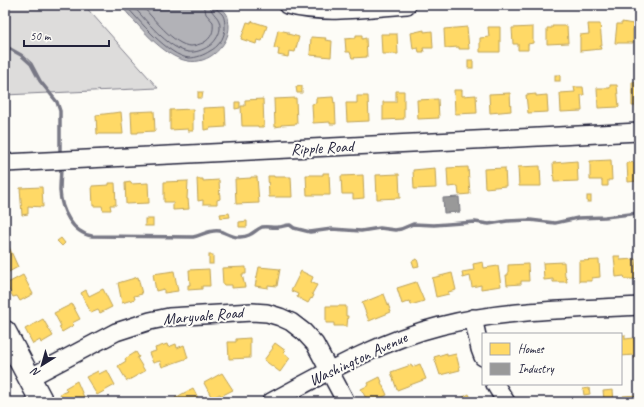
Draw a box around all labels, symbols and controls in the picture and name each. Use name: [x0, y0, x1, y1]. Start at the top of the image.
scale bar: [24, 22, 109, 48]
text: 50 m: [30, 28, 52, 44]
street label: Ripple Road: [290, 136, 357, 160]
street label: Maryvale Road: [162, 302, 246, 329]
street label: Washington Avenue: [306, 327, 412, 390]
legend: [482, 333, 622, 385]
text: Homes: [518, 341, 545, 357]
north arrow: [22, 345, 62, 385]
text: Industry: [518, 361, 555, 377]
text: N: [27, 364, 43, 381]

